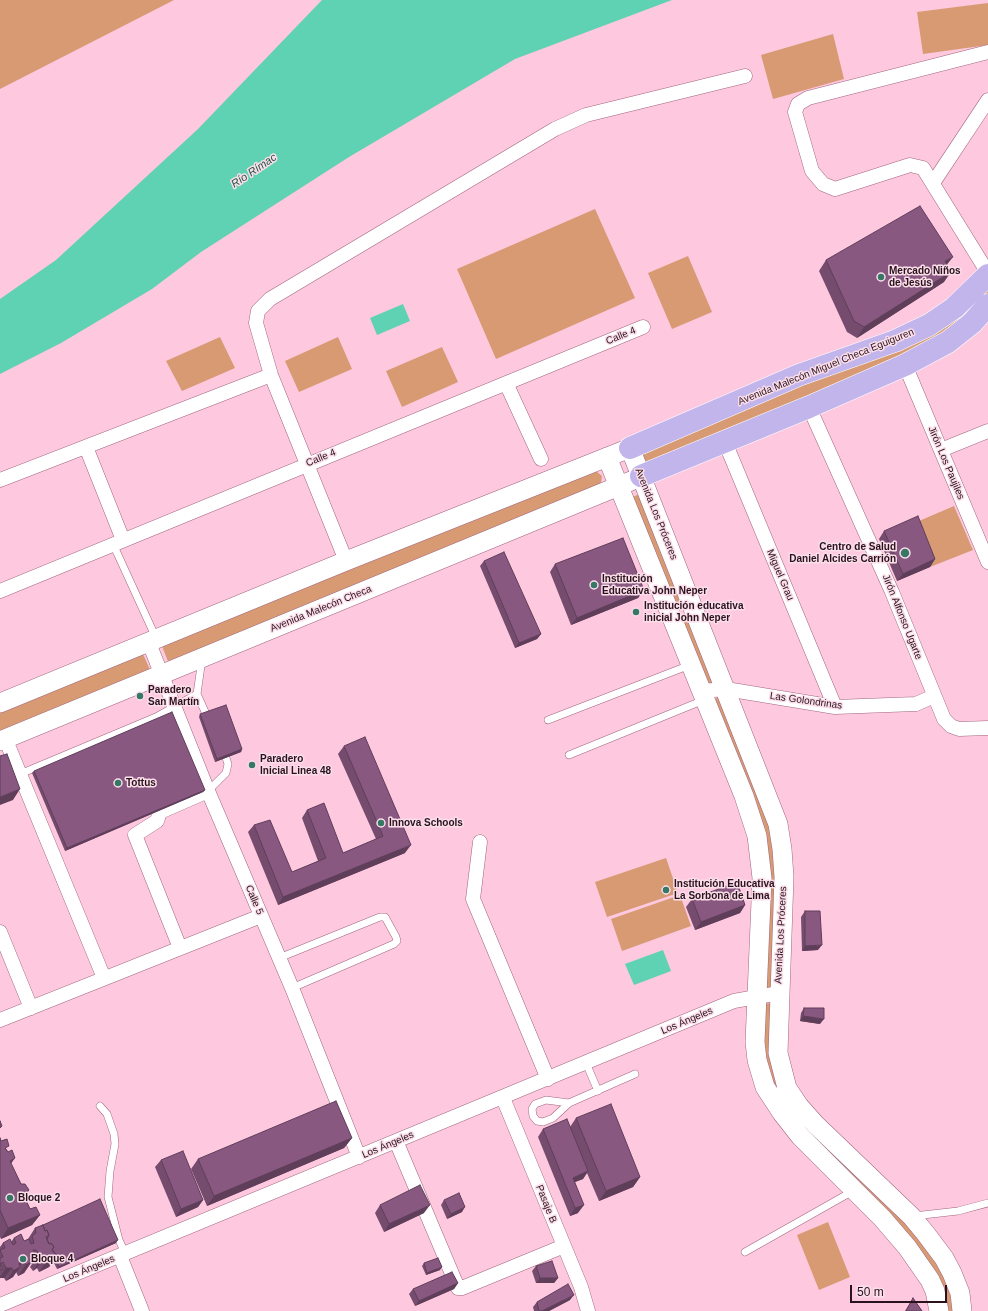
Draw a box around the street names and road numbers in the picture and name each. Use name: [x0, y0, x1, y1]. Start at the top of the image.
street label: Calle 4: [604, 325, 638, 347]
street label: Avenida Malecón Miguel Checa Eguiguren: [736, 326, 916, 408]
street label: Jirón Los Paujiles: [925, 425, 967, 501]
street label: Calle 4: [304, 447, 338, 469]
street label: Avenida Los Próceres: [632, 466, 680, 562]
street label: Miguel Grau: [764, 548, 796, 602]
street label: Jirón Alfonso Ugarte: [879, 573, 925, 661]
street label: Avenida Malecón Checa: [269, 583, 373, 635]
street label: Las Golondrinas: [769, 690, 843, 712]
street label: Calle 5: [242, 883, 266, 917]
street label: Avenida Los Próceres: [772, 886, 790, 984]
street label: Los Ángeles: [659, 1005, 715, 1037]
street label: Los Ángeles: [360, 1129, 416, 1161]
street label: Pasaje B: [533, 1183, 559, 1225]
street label: Los Ángeles: [61, 1253, 117, 1285]

